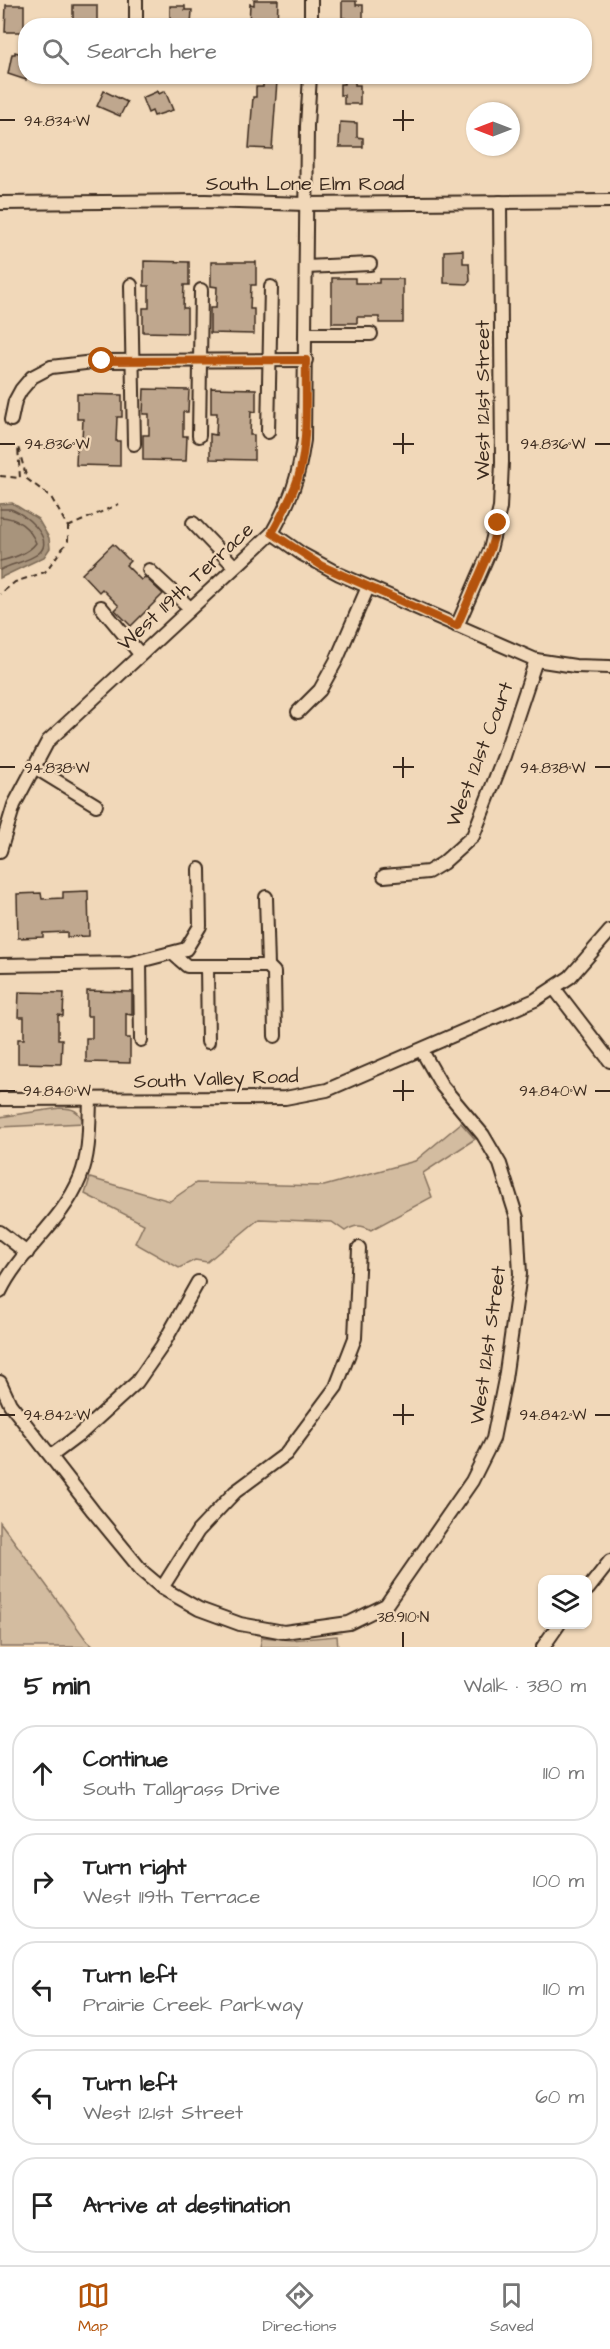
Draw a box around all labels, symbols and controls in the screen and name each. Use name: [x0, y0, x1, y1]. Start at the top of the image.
search box: [18, 18, 592, 84]
icon: search: [39, 35, 72, 68]
text: Search here: [87, 36, 217, 67]
north arrow: [466, 102, 520, 156]
text: 94.834°W: [24, 111, 90, 132]
street label: South Lone Elm Road: [206, 170, 404, 198]
street label: West 121st Street: [469, 320, 497, 480]
route start: [88, 347, 114, 373]
text: 94.836°W: [24, 434, 90, 455]
text: 94.836°W: [520, 434, 586, 455]
route end: [484, 509, 510, 535]
street label: West 119th Terrace: [111, 516, 260, 657]
street label: West 121st Court: [439, 678, 520, 831]
text: 94.838°W: [24, 758, 90, 779]
text: 94.838°W: [520, 758, 586, 779]
street label: South Valley Road: [133, 1062, 299, 1097]
text: 94.840°W: [23, 1081, 91, 1102]
text: 94.840°W: [519, 1081, 587, 1102]
street label: West 121st Street: [463, 1264, 513, 1426]
text: 94.842°W: [24, 1405, 90, 1426]
text: 94.842°W: [520, 1405, 586, 1426]
map controls: [538, 1575, 592, 1629]
button: layers: [538, 1575, 592, 1629]
text: 38.910°N: [377, 1607, 429, 1628]
text: 5 min: [24, 1668, 90, 1704]
text: Walk · 380 m: [463, 1672, 586, 1700]
text: Continue: [83, 1744, 168, 1775]
icon: ahead: [26, 1757, 59, 1790]
text: 110 m: [543, 1759, 584, 1787]
text: South Tallgrass Drive: [83, 1775, 280, 1803]
text: Turn right: [83, 1852, 186, 1883]
icon: right: [26, 1865, 59, 1898]
text: 100 m: [533, 1867, 584, 1895]
text: West 119th Terrace: [83, 1883, 260, 1911]
text: Turn left: [83, 1960, 177, 1991]
icon: left: [26, 1973, 59, 2006]
text: 110 m: [543, 1975, 584, 2003]
text: Prairie Creek Parkway: [83, 1991, 304, 2019]
text: Turn left: [83, 2068, 177, 2099]
icon: left: [26, 2081, 59, 2114]
text: 60 m: [535, 2083, 584, 2111]
text: West 121st Street: [83, 2099, 243, 2127]
icon: arrive: [26, 2189, 59, 2222]
text: Arrive at destination: [83, 2190, 290, 2221]
tab: Map: [77, 2279, 110, 2337]
tab: Directions: [263, 2279, 337, 2337]
tab: Saved: [490, 2279, 533, 2337]

